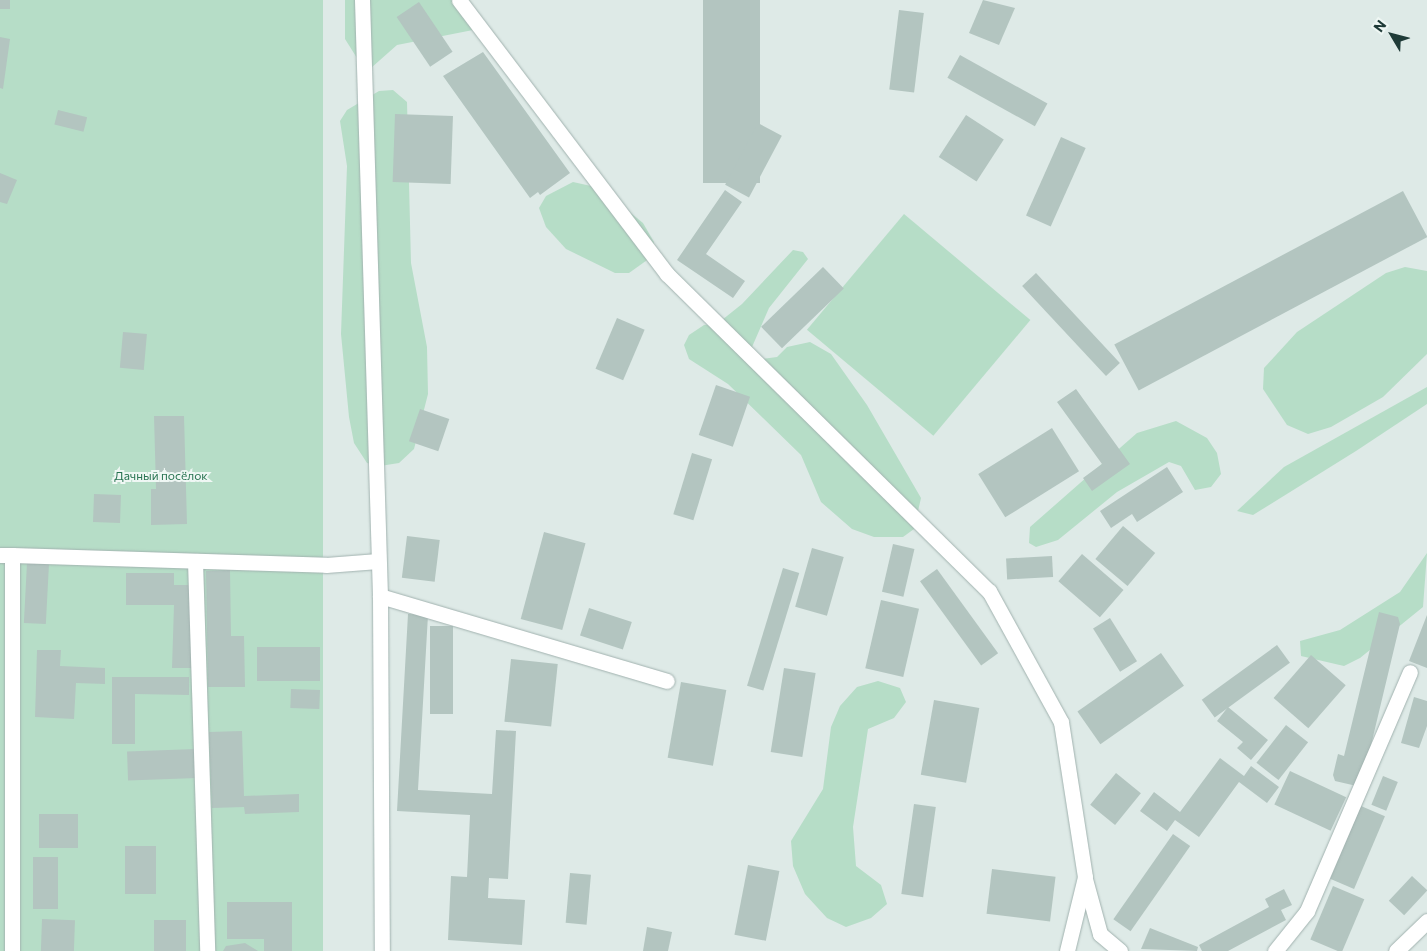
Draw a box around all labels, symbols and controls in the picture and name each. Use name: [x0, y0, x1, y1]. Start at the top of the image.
north arrow: [1367, 10, 1417, 60]
text: N: [1370, 16, 1390, 35]
park label: Дачный посёлок: [114, 469, 208, 483]

